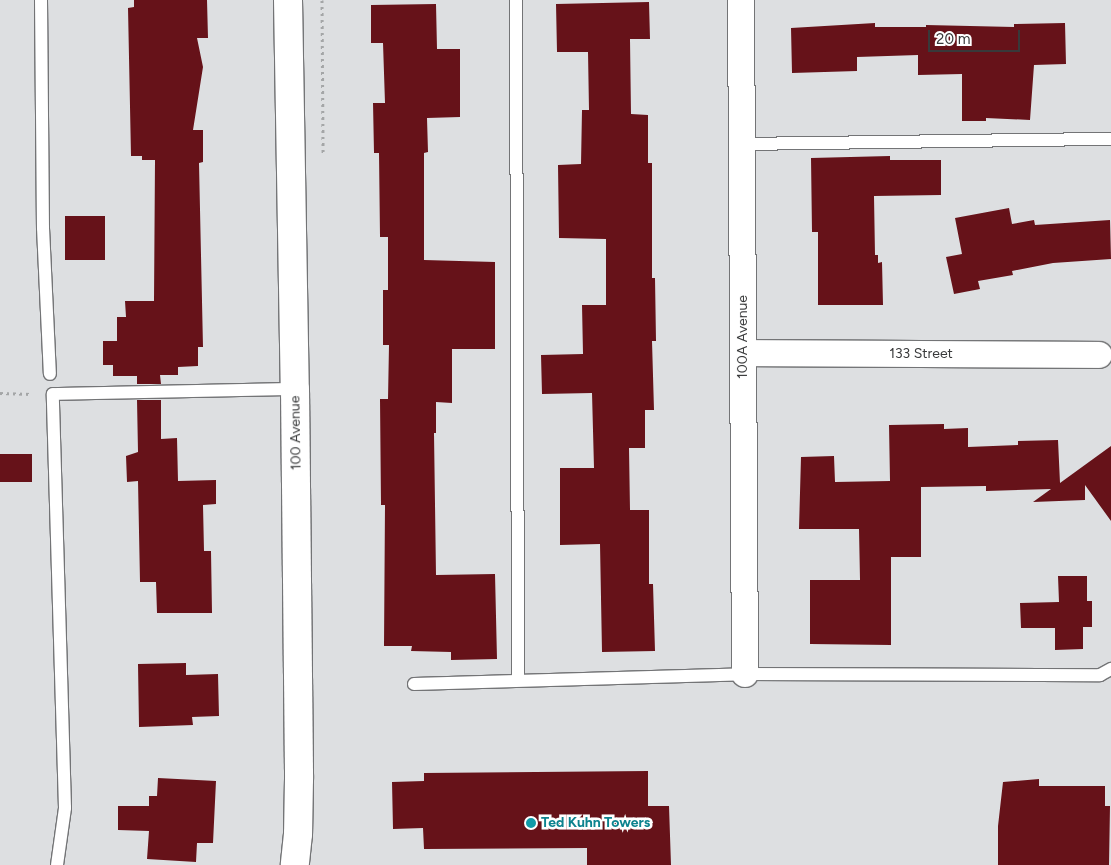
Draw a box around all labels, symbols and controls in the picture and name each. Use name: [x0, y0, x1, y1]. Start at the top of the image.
scale bar: [931, 20, 1024, 52]
text: 20 m: [936, 30, 970, 48]
street label: 100A Avenue: [735, 295, 751, 379]
street label: 133 Street: [889, 346, 953, 362]
street label: 100 Avenue: [287, 396, 305, 470]
place label: Ted Kuhn Towers: [541, 815, 650, 831]
marker: Ted Kuhn Towers: [525, 817, 537, 829]

